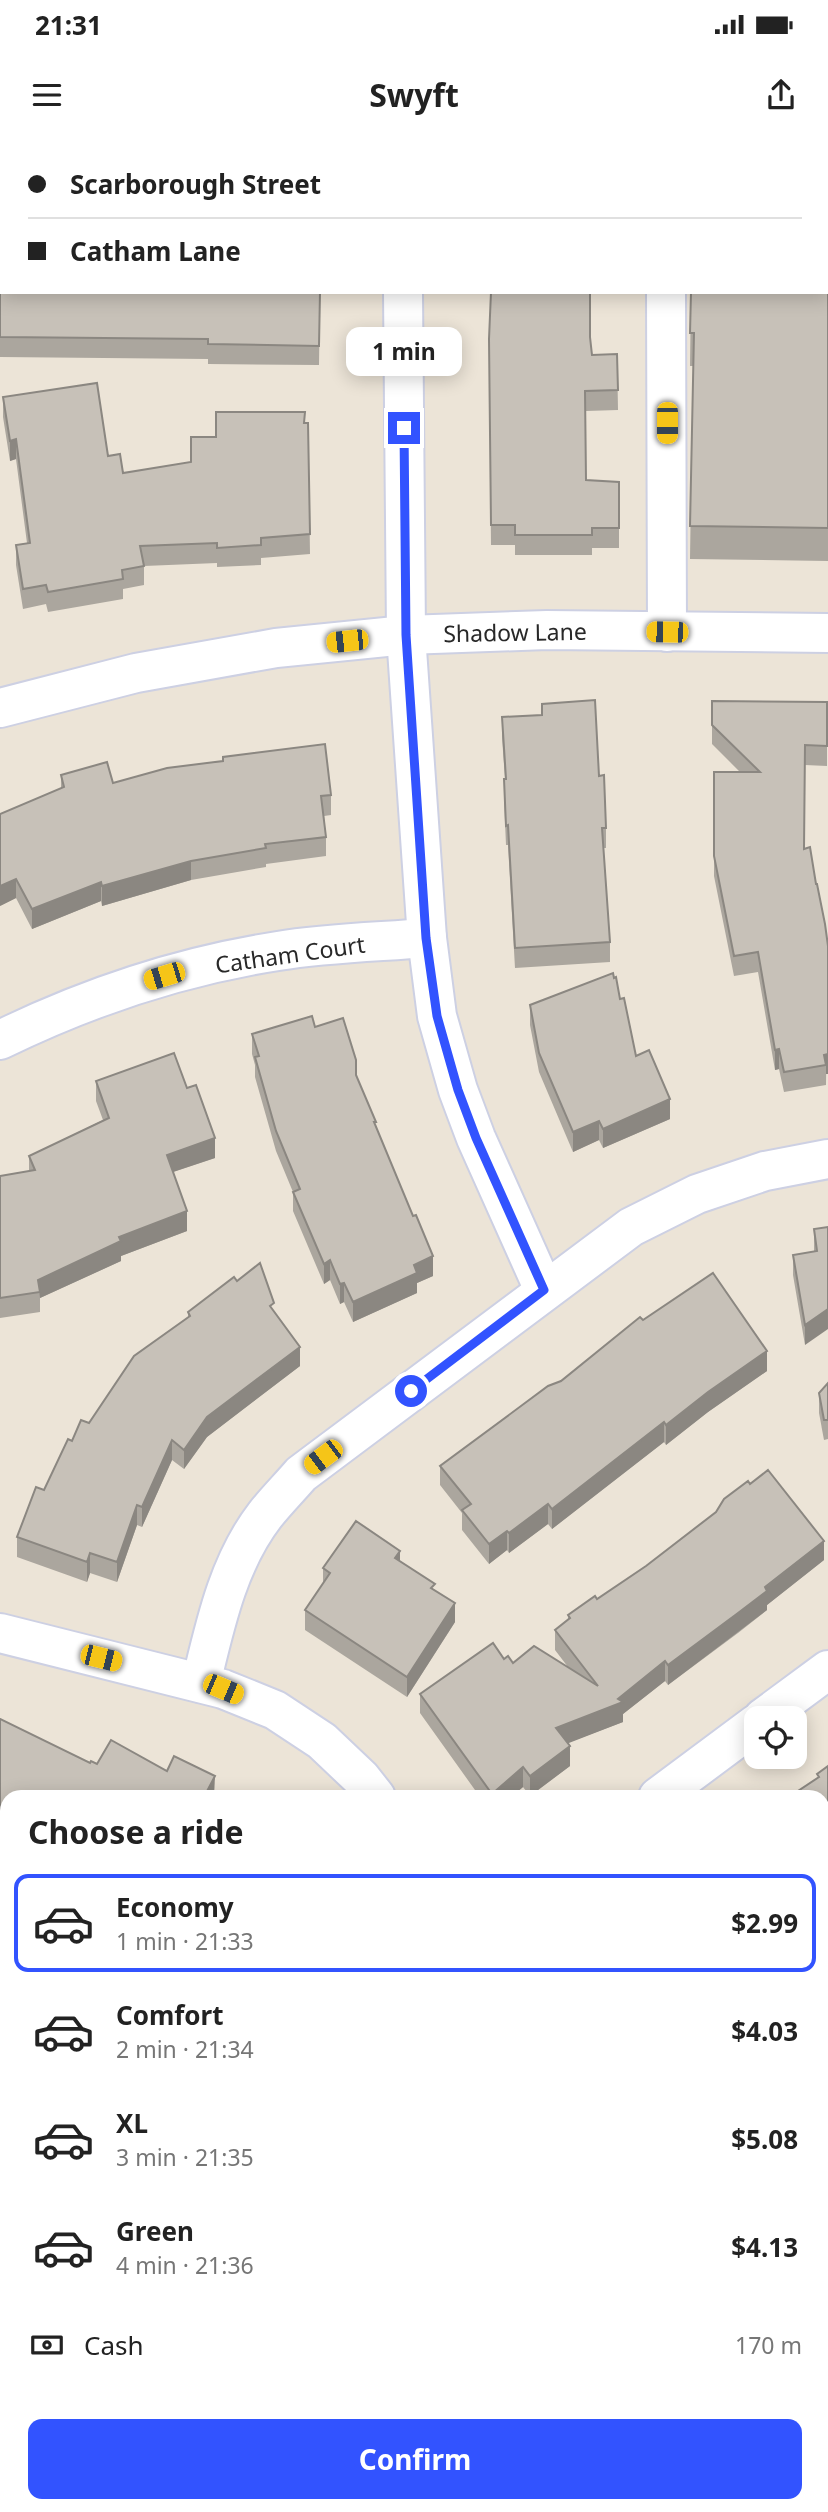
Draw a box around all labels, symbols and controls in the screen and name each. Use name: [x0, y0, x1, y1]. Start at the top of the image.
text: 21:31: [35, 7, 102, 43]
text: Swyft: [369, 73, 459, 116]
icon: menu: [28, 76, 66, 114]
icon: share: [762, 76, 800, 114]
text: Scarborough Street: [70, 166, 321, 202]
text: Catham Lane: [70, 233, 241, 269]
callout: 1 min: [346, 327, 462, 376]
text: 1 min: [372, 335, 436, 367]
car: [657, 402, 678, 444]
route end: [388, 412, 420, 444]
street label: Shadow Lane: [443, 615, 587, 649]
car: [646, 621, 689, 643]
car: [326, 628, 369, 654]
street label: Catham Court: [213, 928, 367, 980]
car: [141, 960, 188, 992]
route start: [395, 1375, 427, 1407]
car: [300, 1436, 347, 1478]
car: [79, 1643, 124, 1673]
car: [200, 1671, 247, 1707]
map controls: [744, 1706, 807, 1769]
button: locate: [744, 1706, 807, 1769]
text: Choose a ride: [28, 1810, 244, 1853]
text: Economy: [116, 1889, 234, 1925]
icon: car: [32, 1892, 95, 1955]
text: $2.99: [731, 1905, 798, 1941]
text: 1 min · 21:33: [116, 1925, 254, 1957]
text: Comfort: [116, 1997, 224, 2033]
icon: car: [32, 2000, 95, 2063]
text: $4.03: [731, 2013, 798, 2049]
text: 2 min · 21:34: [116, 2033, 254, 2065]
text: XL: [116, 2105, 148, 2141]
icon: car: [32, 2108, 95, 2171]
text: $5.08: [731, 2121, 798, 2157]
text: 3 min · 21:35: [116, 2141, 254, 2173]
text: Green: [116, 2213, 194, 2249]
icon: car: [32, 2216, 95, 2279]
text: $4.13: [731, 2229, 798, 2265]
text: 4 min · 21:36: [116, 2249, 254, 2281]
icon: cash: [28, 2326, 66, 2364]
text: Cash: [84, 2327, 144, 2363]
text: 170 m: [735, 2329, 802, 2361]
button: Confirm: [28, 2419, 802, 2499]

